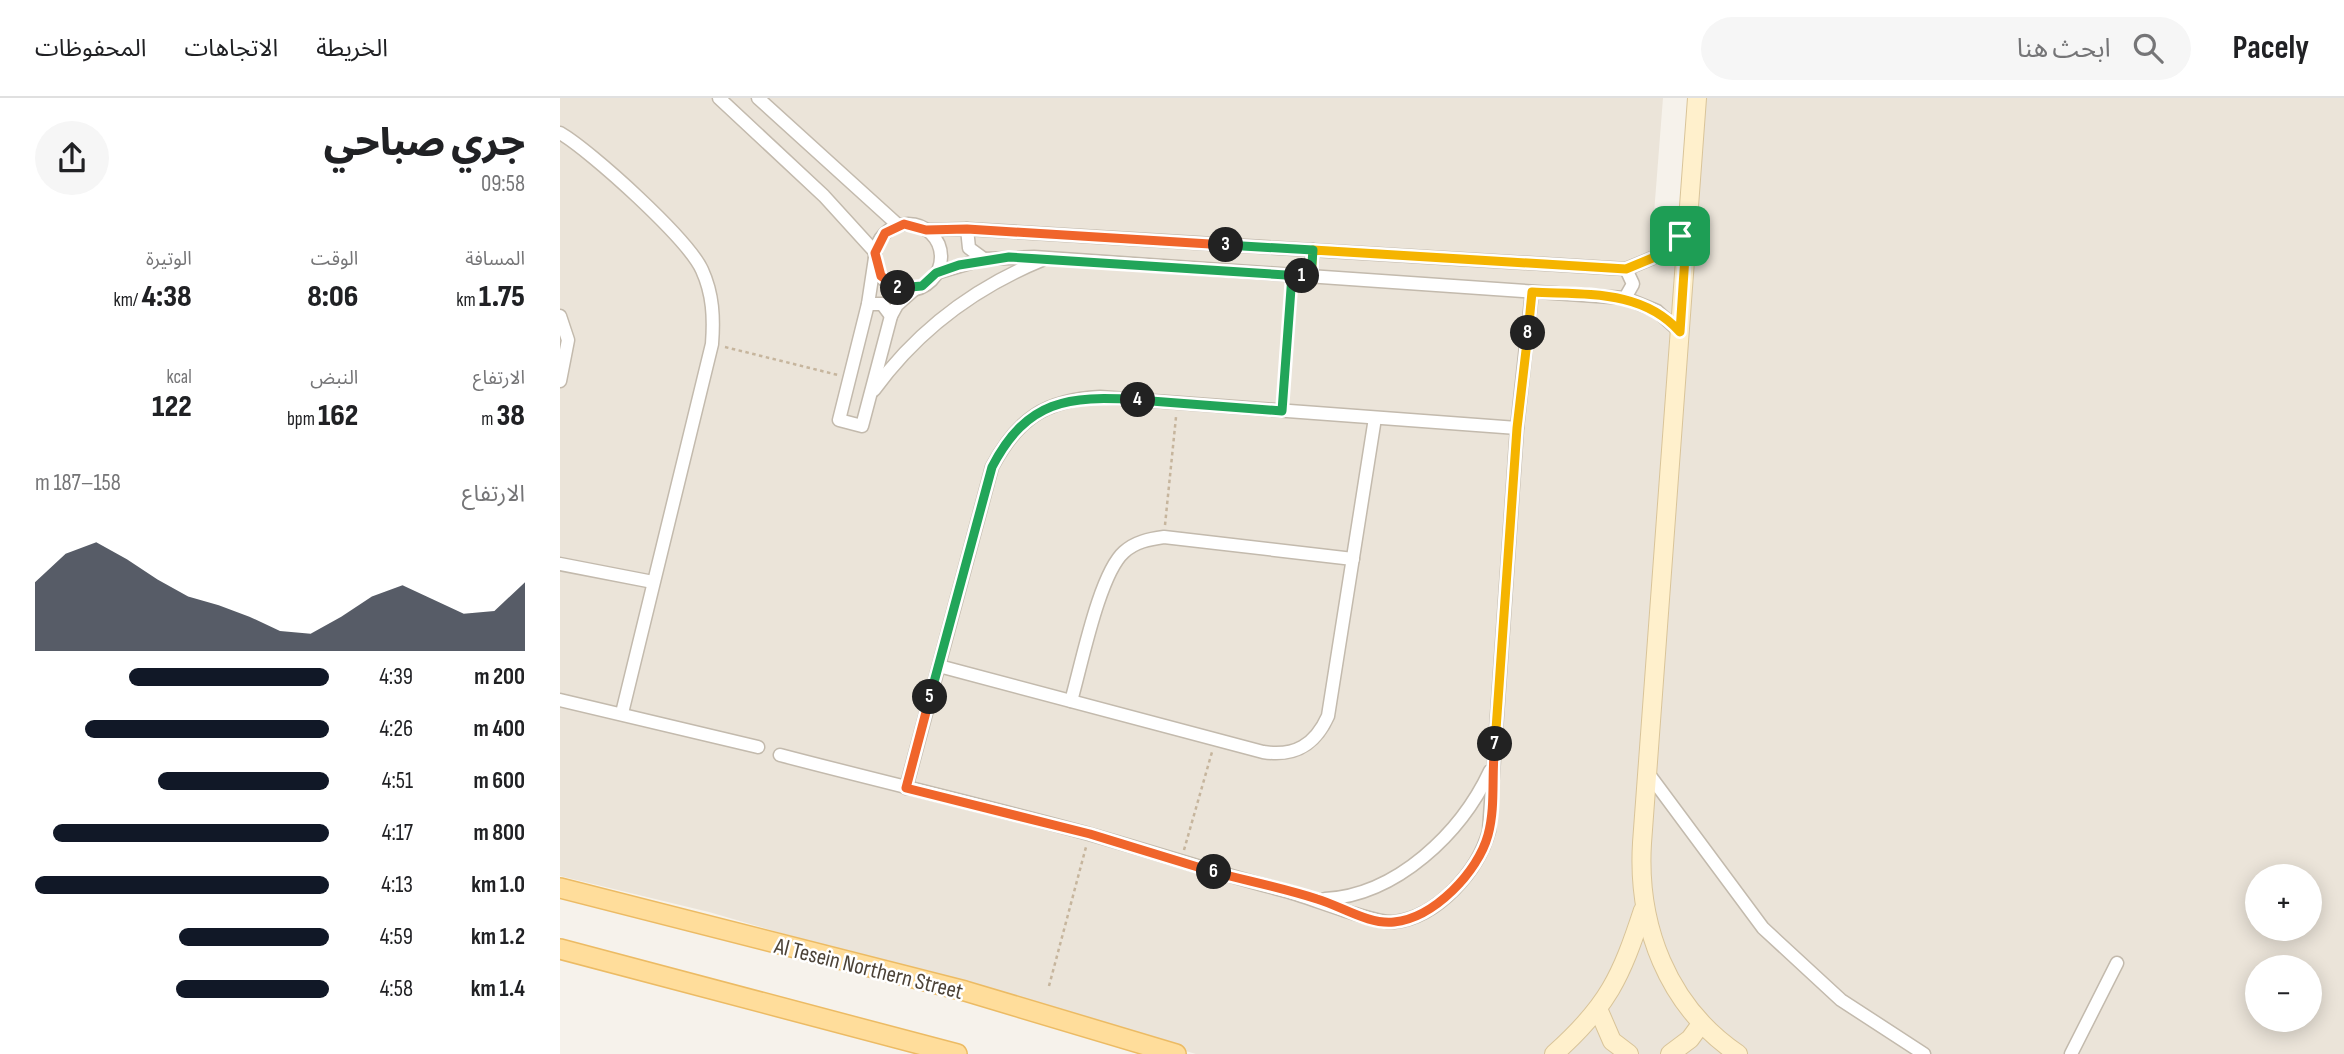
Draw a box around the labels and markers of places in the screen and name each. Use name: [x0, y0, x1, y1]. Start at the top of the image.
pin: [1650, 206, 1710, 266]
pin: 3: [1208, 228, 1244, 262]
pin: 1: [1284, 258, 1320, 294]
pin: 2: [880, 270, 916, 306]
pin: 8: [1510, 316, 1546, 350]
pin: 4: [1120, 382, 1156, 418]
pin: 5: [912, 680, 948, 714]
pin: 7: [1478, 726, 1513, 762]
pin: 6: [1196, 854, 1232, 890]

